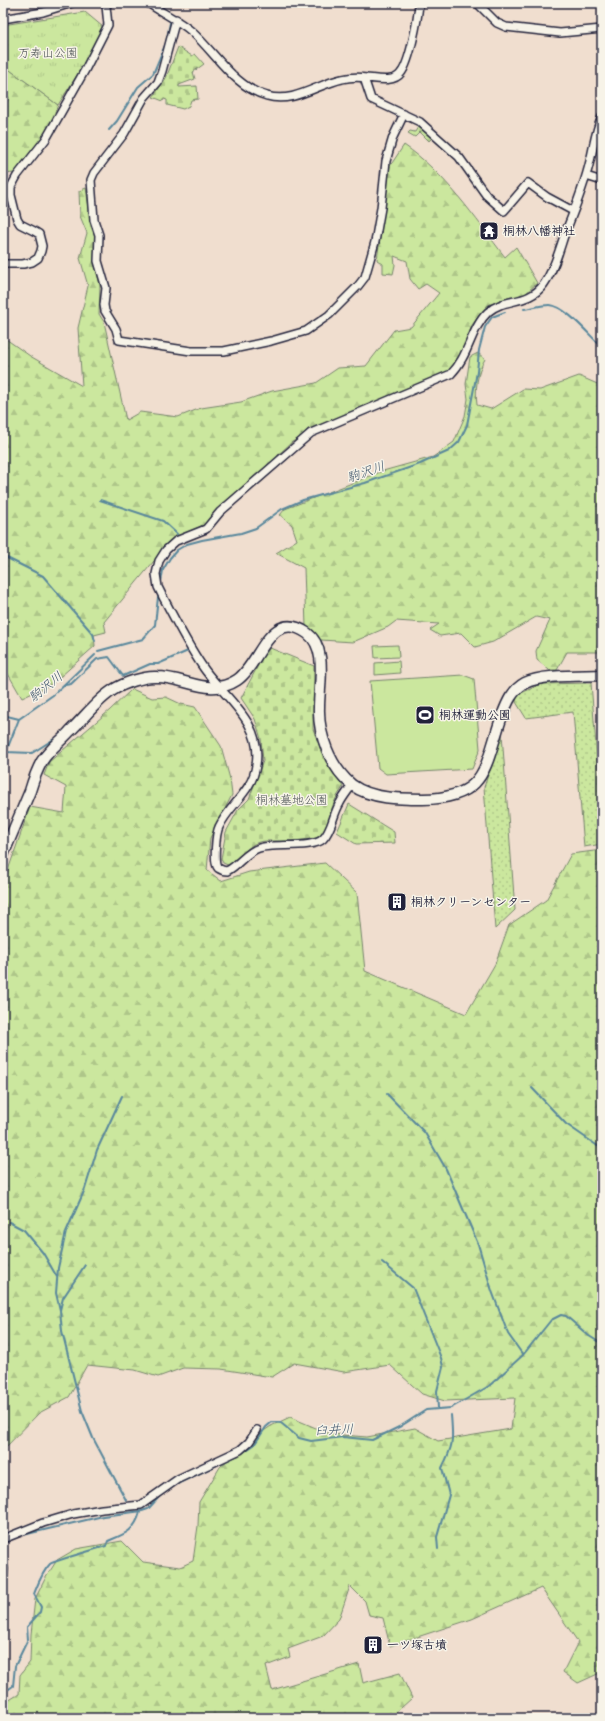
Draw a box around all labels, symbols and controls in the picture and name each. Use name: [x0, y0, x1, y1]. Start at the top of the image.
park label: 万寿山公園: [18, 45, 78, 62]
temple icon: 桐林八幡神社: [478, 220, 500, 242]
place label: 桐林八幡神社: [503, 223, 575, 240]
water label: 駒沢川: [345, 457, 387, 487]
water label: 駒沢川: [25, 668, 67, 706]
sports icon: 桐林運動公園: [414, 704, 436, 726]
place label: 桐林運動公園: [439, 707, 511, 724]
park label: 桐林墓地公園: [256, 792, 328, 809]
building icon: 桐林クリーンセンター: [386, 891, 408, 913]
place label: 桐林クリーンセンター: [411, 894, 531, 911]
water label: 臼井川: [314, 1420, 354, 1440]
building icon: 一ツ塚古墳: [362, 1634, 384, 1656]
place label: 一ツ塚古墳: [387, 1637, 447, 1654]

